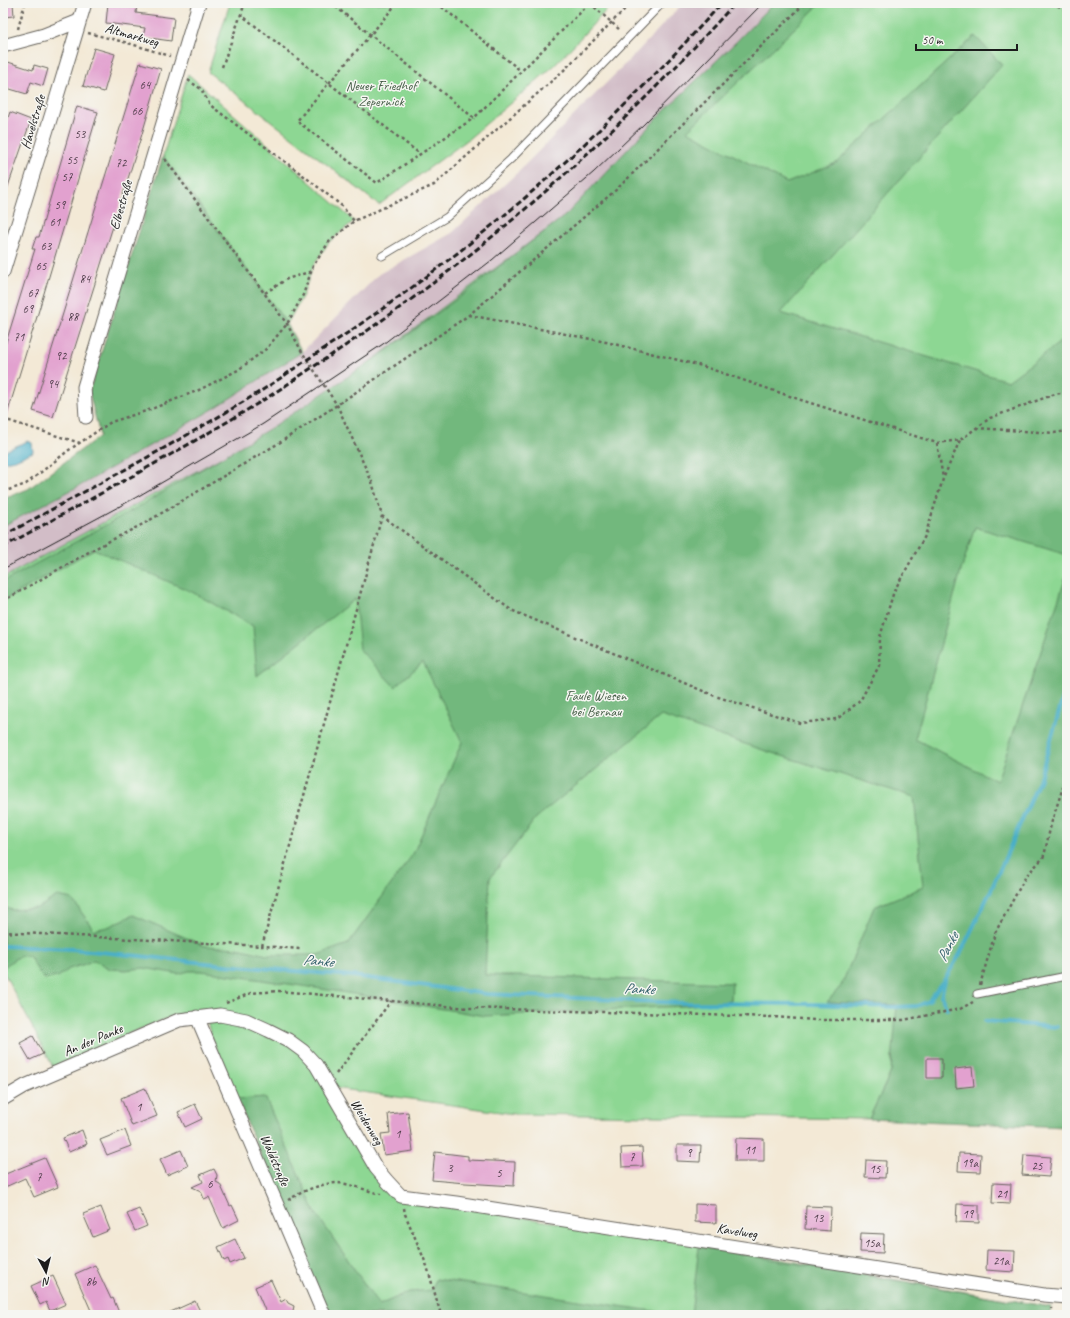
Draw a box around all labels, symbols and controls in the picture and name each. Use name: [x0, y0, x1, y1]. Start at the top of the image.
street label: Altmarkweg: [103, 19, 162, 51]
scale bar: [916, 26, 1017, 52]
text: 50 m: [922, 32, 944, 48]
house number: 64: [140, 77, 152, 93]
park label: Neuer Friedhof Zepernick: [346, 77, 419, 110]
street label: Havelstraße: [17, 92, 50, 151]
house number: 66: [132, 103, 143, 119]
house number: 53: [75, 126, 87, 142]
house number: 55: [67, 152, 78, 168]
house number: 72: [116, 155, 128, 171]
house number: 57: [62, 169, 73, 185]
street label: Elbestraße: [106, 177, 137, 232]
house number: 59: [55, 197, 67, 213]
house number: 61: [50, 214, 61, 230]
house number: 63: [41, 238, 53, 254]
house number: 65: [36, 258, 47, 274]
house number: 84: [80, 271, 92, 287]
house number: 67: [28, 285, 39, 301]
house number: 69: [23, 301, 35, 317]
house number: 88: [68, 309, 80, 325]
house number: 71: [14, 329, 25, 345]
house number: 92: [56, 348, 68, 364]
house number: 94: [48, 376, 60, 392]
park label: Faule Wiesen bei Bernau: [566, 687, 627, 720]
water label: Panke: [933, 927, 964, 965]
water label: Panke: [302, 950, 336, 972]
water label: Panke: [624, 979, 656, 999]
street label: An der Panke: [61, 1019, 126, 1060]
street label: Weidenweg: [347, 1096, 388, 1149]
house number: 1: [136, 1099, 142, 1115]
house number: 1: [395, 1126, 401, 1142]
street label: Waldstraße: [257, 1132, 294, 1190]
house number: 11: [745, 1142, 756, 1158]
house number: 9: [686, 1145, 693, 1161]
house number: 7: [629, 1149, 635, 1165]
house number: 19a: [962, 1155, 979, 1171]
house number: 25: [1032, 1158, 1043, 1174]
house number: 3: [447, 1160, 454, 1176]
house number: 15: [870, 1161, 881, 1177]
house number: 5: [496, 1165, 502, 1181]
house number: 7: [36, 1169, 42, 1185]
house number: 6: [207, 1176, 213, 1192]
house number: 21: [997, 1186, 1008, 1202]
house number: 19: [963, 1206, 975, 1222]
house number: 13: [813, 1210, 825, 1226]
street label: Kavelweg: [716, 1219, 759, 1243]
house number: 15a: [864, 1235, 881, 1251]
north arrow: [26, 1252, 66, 1292]
house number: 21a: [993, 1253, 1010, 1269]
house number: 8b: [86, 1274, 97, 1290]
text: N: [41, 1275, 51, 1290]

